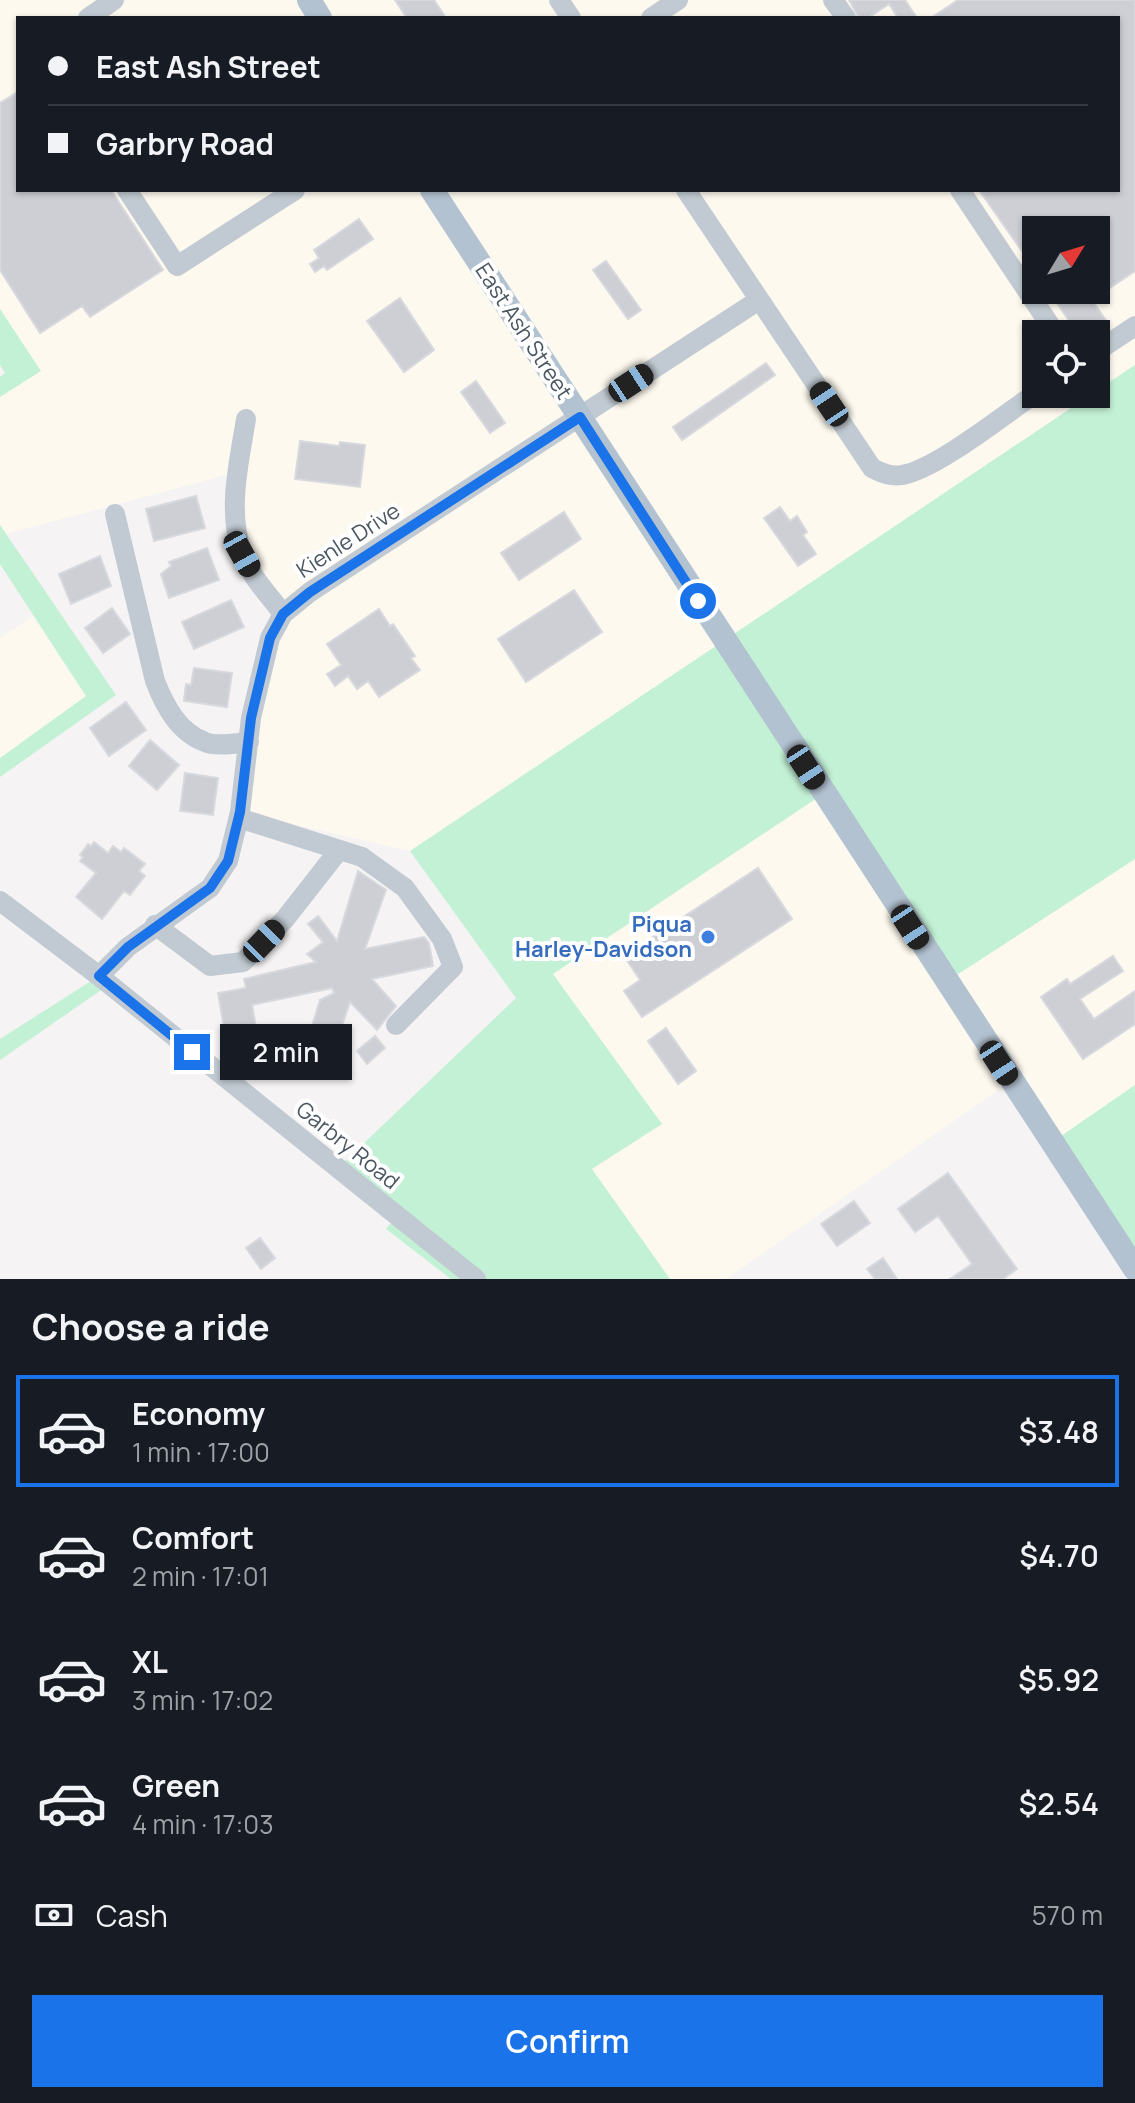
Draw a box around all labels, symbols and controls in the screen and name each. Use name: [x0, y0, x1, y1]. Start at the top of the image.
text: East Ash Street: [96, 46, 321, 87]
text: Garbry Road: [96, 123, 274, 164]
north arrow: [1022, 216, 1110, 304]
map controls: [1022, 216, 1110, 408]
street label: East Ash Street: [469, 257, 579, 405]
button: locate: [1022, 320, 1110, 408]
car: [604, 360, 658, 406]
car: [806, 377, 852, 431]
street label: Kienle Drive: [291, 495, 406, 585]
car: [220, 527, 264, 581]
route start: [680, 583, 716, 619]
car: [783, 740, 829, 794]
car: [887, 900, 933, 954]
place label: Piqua Harley-Davidson: [515, 909, 692, 964]
car: [239, 915, 289, 967]
marker: Piqua Harley-Davidson: [699, 928, 717, 946]
callout: 2 min: [220, 1024, 352, 1080]
route end: [174, 1034, 210, 1070]
text: 2 min: [253, 1034, 319, 1070]
car: [976, 1036, 1022, 1090]
street label: Garbry Road: [290, 1094, 406, 1196]
text: Choose a ride: [32, 1302, 270, 1351]
text: Economy: [132, 1393, 265, 1434]
icon: car: [36, 1395, 108, 1467]
text: $3.48: [1019, 1411, 1099, 1452]
text: 1 min · 17:00: [132, 1434, 270, 1470]
text: Comfort: [132, 1517, 254, 1558]
icon: car: [36, 1519, 108, 1591]
text: $4.70: [1020, 1535, 1099, 1576]
text: 2 min · 17:01: [132, 1558, 269, 1594]
text: XL: [132, 1641, 168, 1682]
icon: car: [36, 1643, 108, 1715]
text: $5.92: [1018, 1659, 1099, 1700]
text: 3 min · 17:02: [132, 1682, 273, 1718]
text: Green: [132, 1765, 220, 1806]
icon: car: [36, 1767, 108, 1839]
text: $2.54: [1019, 1783, 1099, 1824]
text: 4 min · 17:03: [132, 1806, 274, 1842]
icon: cash: [32, 1893, 76, 1937]
text: Cash: [96, 1895, 168, 1936]
text: 570 m: [1032, 1897, 1103, 1933]
button: Confirm: [32, 1995, 1103, 2087]

